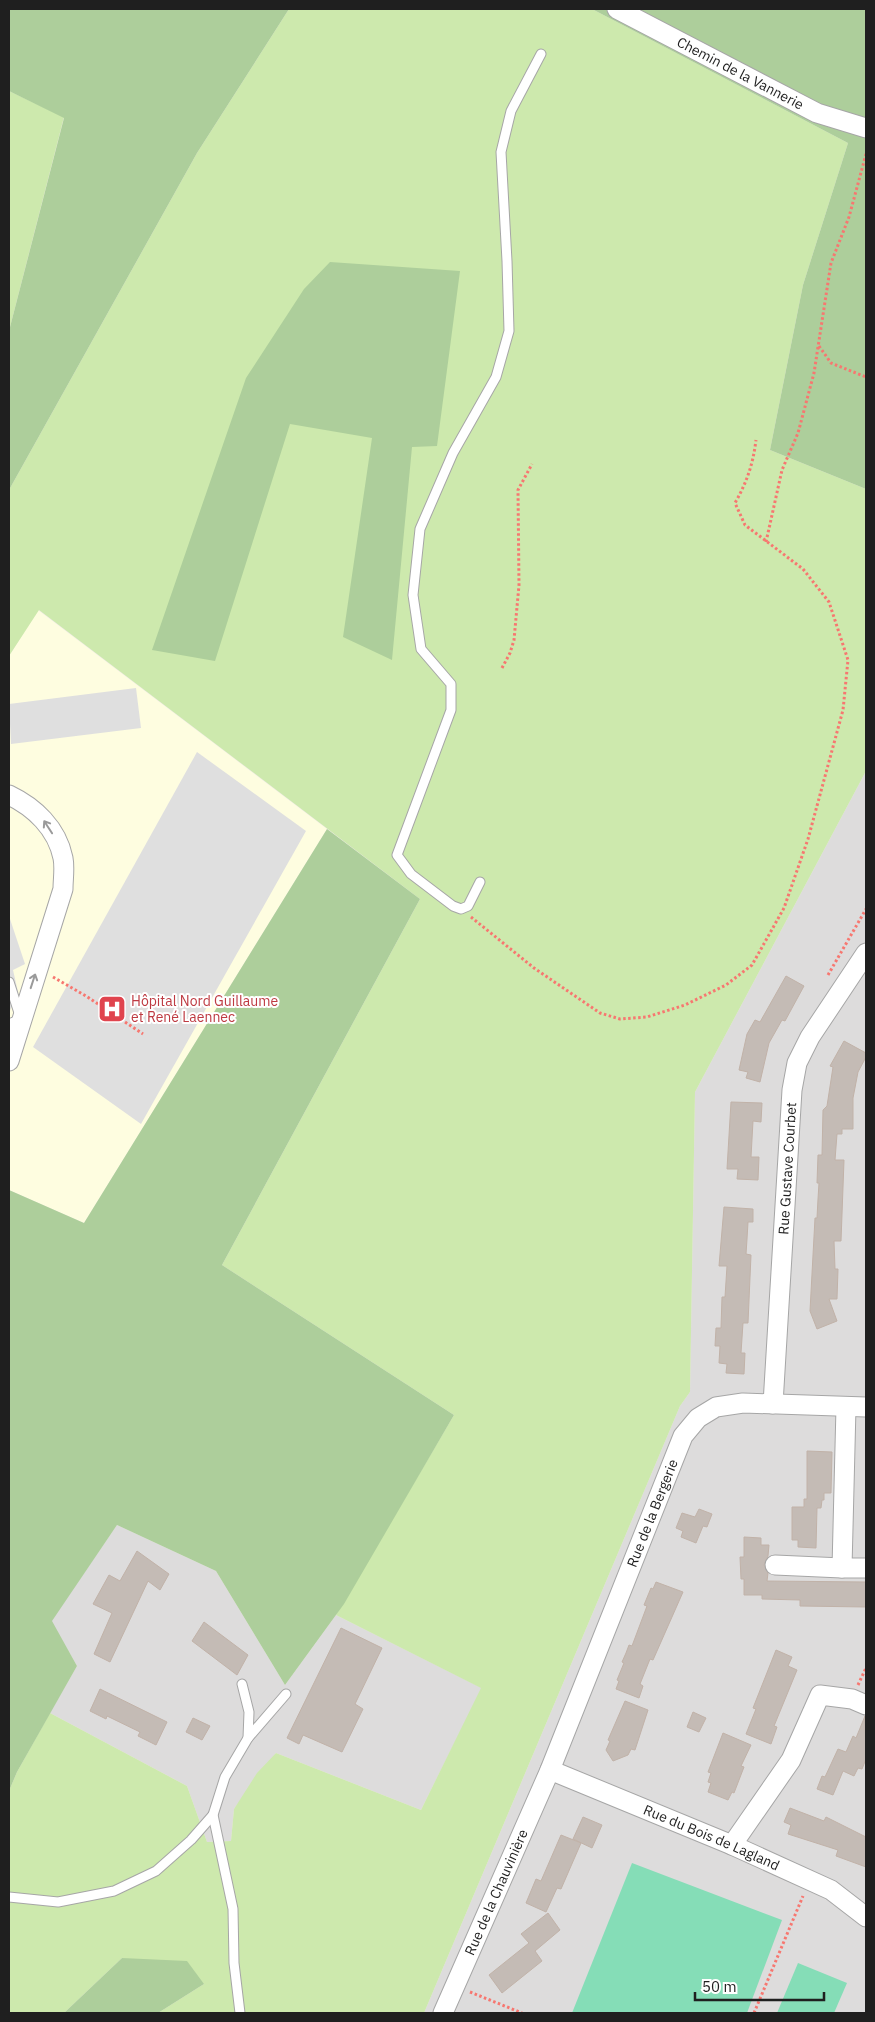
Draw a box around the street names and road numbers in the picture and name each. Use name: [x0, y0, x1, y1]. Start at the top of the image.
street label: Chemin de la Vannerie: [674, 33, 807, 114]
street label: Rue Gustave Courbet: [774, 1102, 800, 1235]
street label: Rue de la Bergerie: [623, 1456, 682, 1570]
street label: Rue du Bois de Lagland: [641, 1800, 782, 1874]
street label: Rue de la Chauvinière: [461, 1826, 532, 1958]

